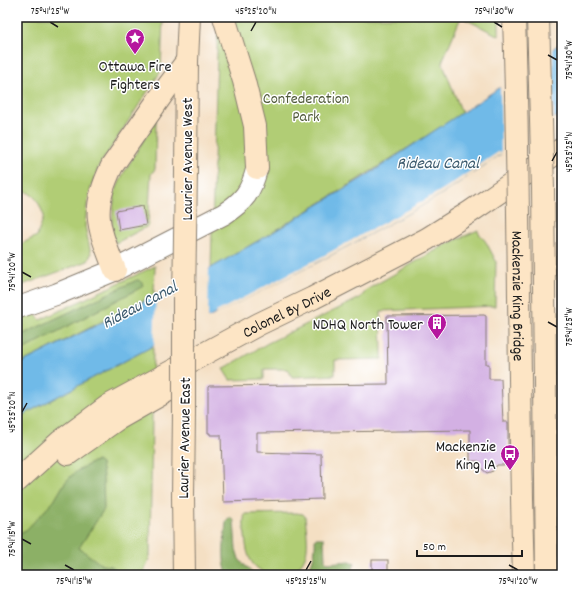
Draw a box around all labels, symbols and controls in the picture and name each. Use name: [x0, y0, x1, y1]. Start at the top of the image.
text: 75°41'25"W: [31, 5, 69, 19]
text: 45°25'20"N: [235, 5, 277, 19]
text: 75°41'30"W: [474, 5, 514, 19]
place icon: Ottawa Fire Fighters: [124, 27, 146, 55]
text: 75°41'30"W: [563, 40, 577, 80]
place label: Ottawa Fire Fighters: [98, 56, 172, 97]
park label: Confederation Park: [263, 88, 349, 129]
street label: Laurier Avenue West: [177, 98, 200, 220]
text: 45°25'25"N: [563, 132, 577, 172]
water label: Rideau Canal: [397, 153, 481, 177]
street label: Mackenzie King Bridge: [504, 231, 529, 361]
text: 75°41'20"W: [6, 252, 20, 292]
water label: Rideau Canal: [98, 276, 184, 337]
street label: Colonel By Drive: [239, 282, 336, 345]
text: 75°41'25"W: [563, 308, 577, 346]
building icon: NDHQ North Tower: [426, 312, 448, 340]
place label: NDHQ North Tower: [312, 314, 423, 337]
street label: Laurier Avenue East: [173, 377, 198, 499]
text: 45°25'20"N: [6, 391, 20, 433]
place label: Mackenzie King 1A: [436, 436, 496, 477]
bus stop icon: Mackenzie King 1A: [499, 443, 521, 471]
text: 75°41'15"W: [6, 521, 20, 557]
scale bar: [417, 532, 522, 558]
text: 50 m: [423, 539, 446, 556]
text: 75°41'15"W: [56, 575, 92, 589]
text: 45°25'25"N: [286, 575, 326, 589]
text: 75°41'20"W: [498, 575, 538, 589]

